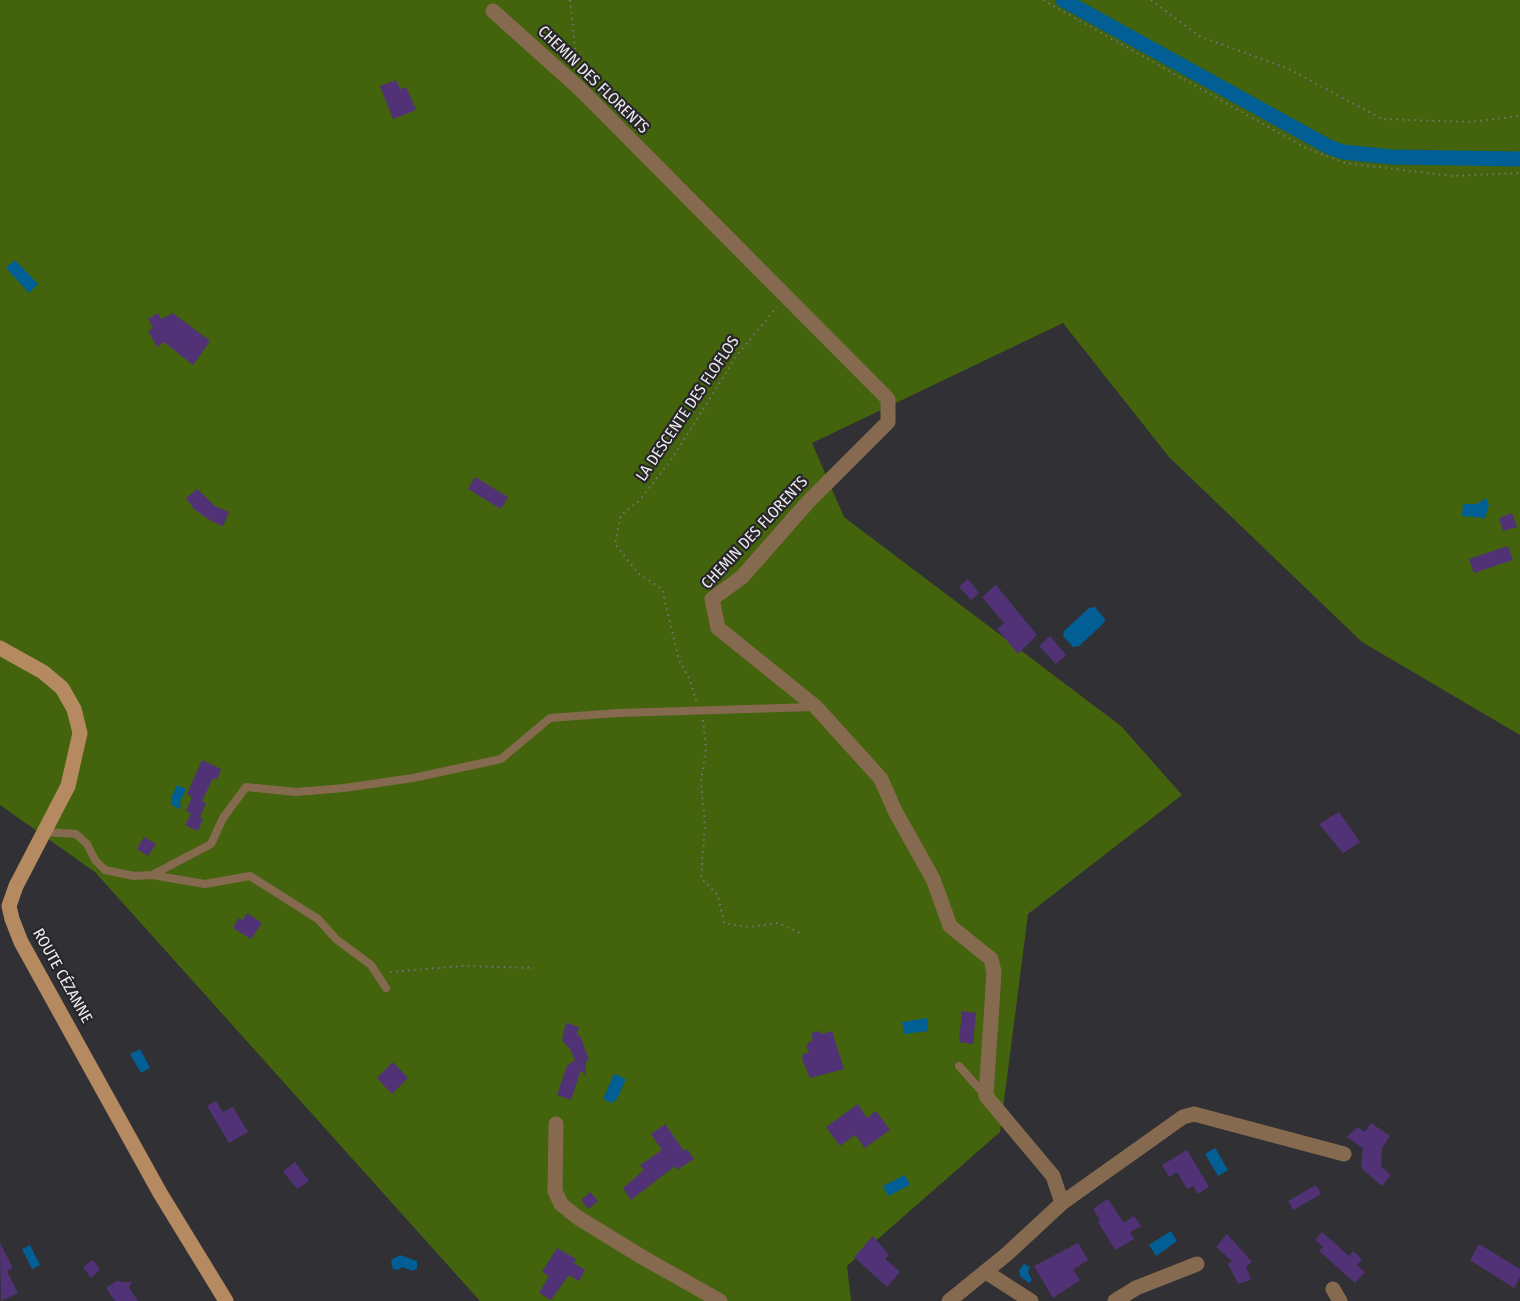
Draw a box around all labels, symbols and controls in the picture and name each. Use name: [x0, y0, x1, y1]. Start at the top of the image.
street label: CHEMIN DES FLORENTS: [533, 22, 653, 138]
street label: LA DESCENTE DES FLOFLOS: [632, 333, 744, 485]
street label: CHEMIN DES FLORENTS: [698, 473, 812, 593]
street label: ROUTE CÉZANNE: [28, 925, 96, 1027]

